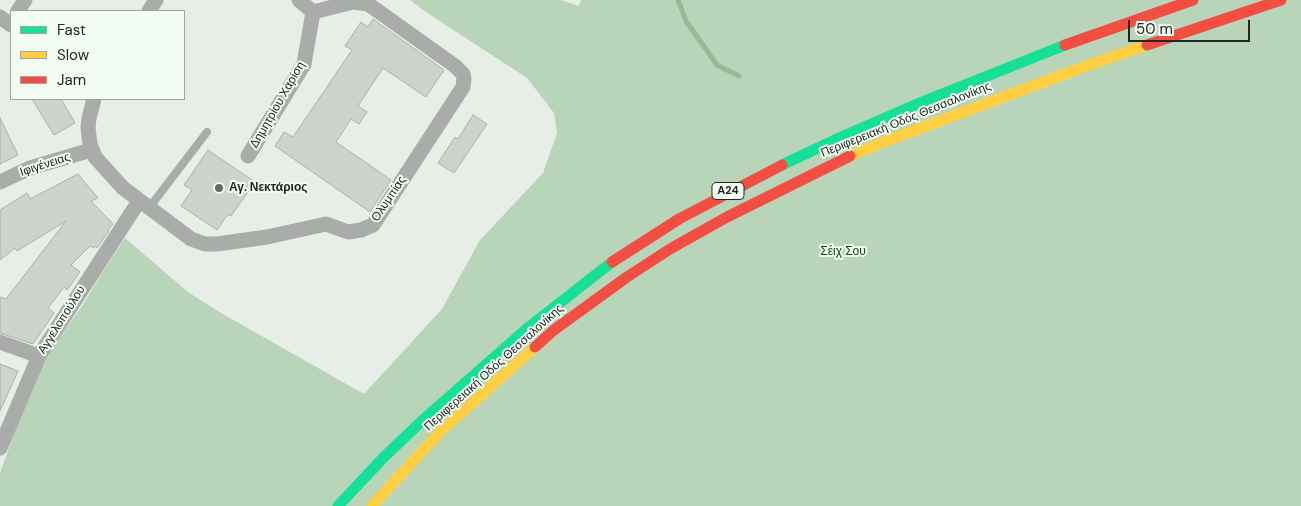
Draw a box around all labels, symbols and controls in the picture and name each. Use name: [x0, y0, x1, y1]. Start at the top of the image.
legend: [10, 10, 185, 100]
scale bar: [1131, 10, 1254, 42]
text: 50 m: [1136, 19, 1173, 39]
text: Fast: [57, 20, 86, 40]
text: Slow: [57, 45, 89, 65]
street label: Δημητρίου Χαρίση: [247, 59, 309, 151]
text: Jam: [57, 70, 86, 90]
street label: Περιφερειακή Οδός Θεσσαλονίκης: [819, 79, 993, 161]
street label: Ιφιγένειας: [18, 150, 72, 180]
street label: Ολυμπίας: [369, 174, 409, 224]
place label: Αγ. Νεκτάριος: [229, 181, 308, 195]
marker: Αγ. Νεκτάριος: [213, 182, 225, 194]
road number: Α24: [712, 182, 744, 200]
park label: Σέιχ Σου: [820, 245, 866, 259]
street label: Αγγελοπούλου: [35, 283, 89, 357]
street label: Περιφερειακή Οδός Θεσσαλονίκης: [422, 302, 566, 434]

